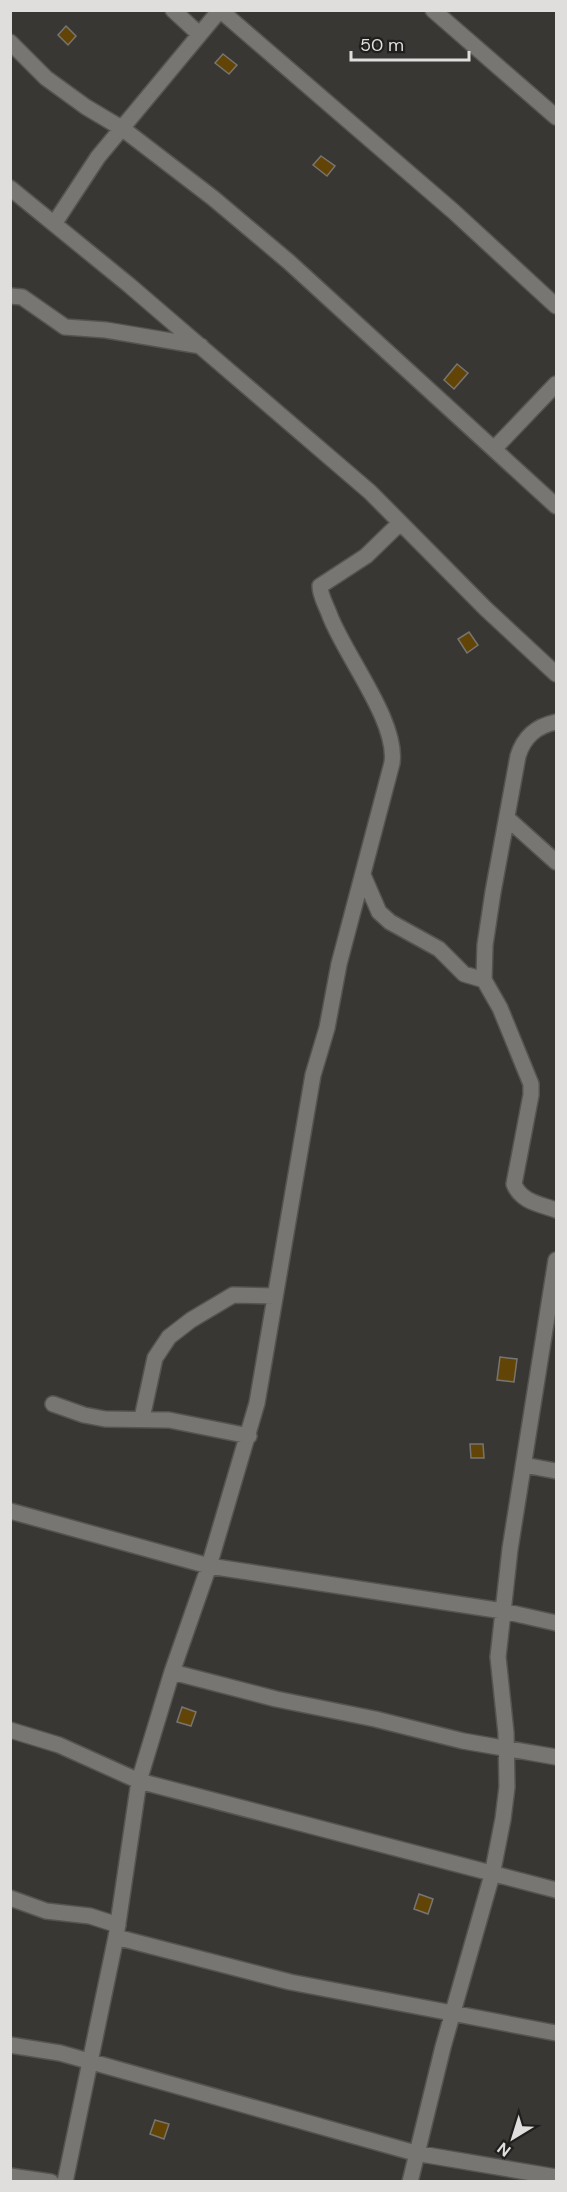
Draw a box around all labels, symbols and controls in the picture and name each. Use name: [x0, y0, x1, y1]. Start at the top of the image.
scale bar: [351, 24, 470, 62]
text: 50 m: [360, 33, 404, 57]
north arrow: [483, 2108, 543, 2168]
text: N: [493, 2138, 515, 2161]

